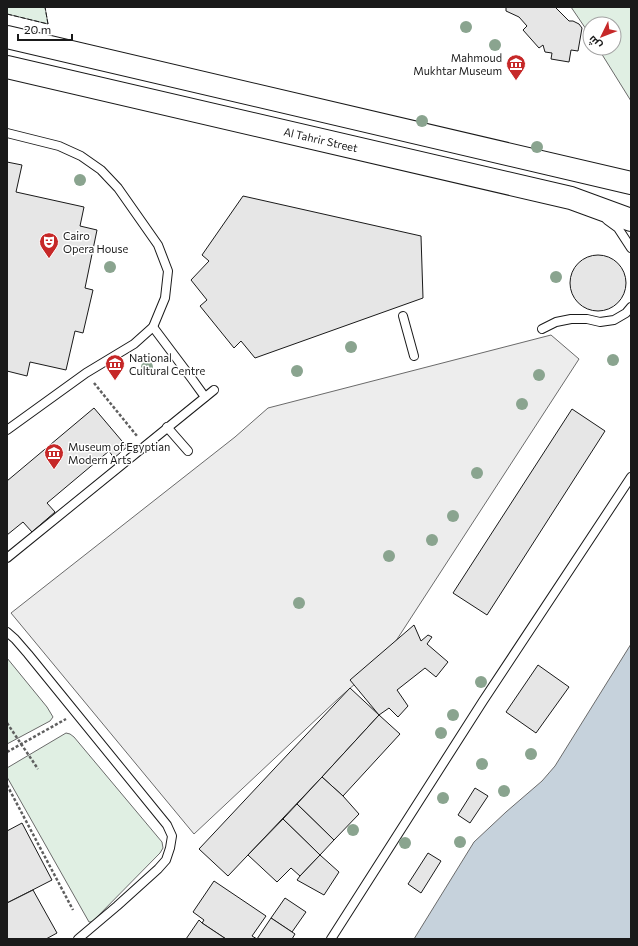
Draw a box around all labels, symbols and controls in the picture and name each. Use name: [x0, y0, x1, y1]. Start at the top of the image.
scale bar: [18, 16, 72, 42]
north arrow: [582, 16, 622, 56]
text: 20 m: [24, 22, 51, 36]
text: ش: [585, 33, 605, 53]
place label: Mahmoud Mukhtar Museum: [413, 51, 502, 77]
museum icon: Mahmoud Mukhtar Museum: [505, 53, 527, 81]
street label: Al Tahrir Street: [282, 124, 360, 154]
place label: Cairo Opera House: [63, 229, 128, 255]
theatre icon: Cairo Opera House: [38, 231, 60, 259]
place label: National Cultural Centre: [129, 351, 205, 377]
museum icon: National Cultural Centre: [104, 353, 126, 381]
place label: Museum of Egyptian Modern Arts: [68, 440, 170, 466]
museum icon: Museum of Egyptian Modern Arts: [43, 442, 65, 470]

